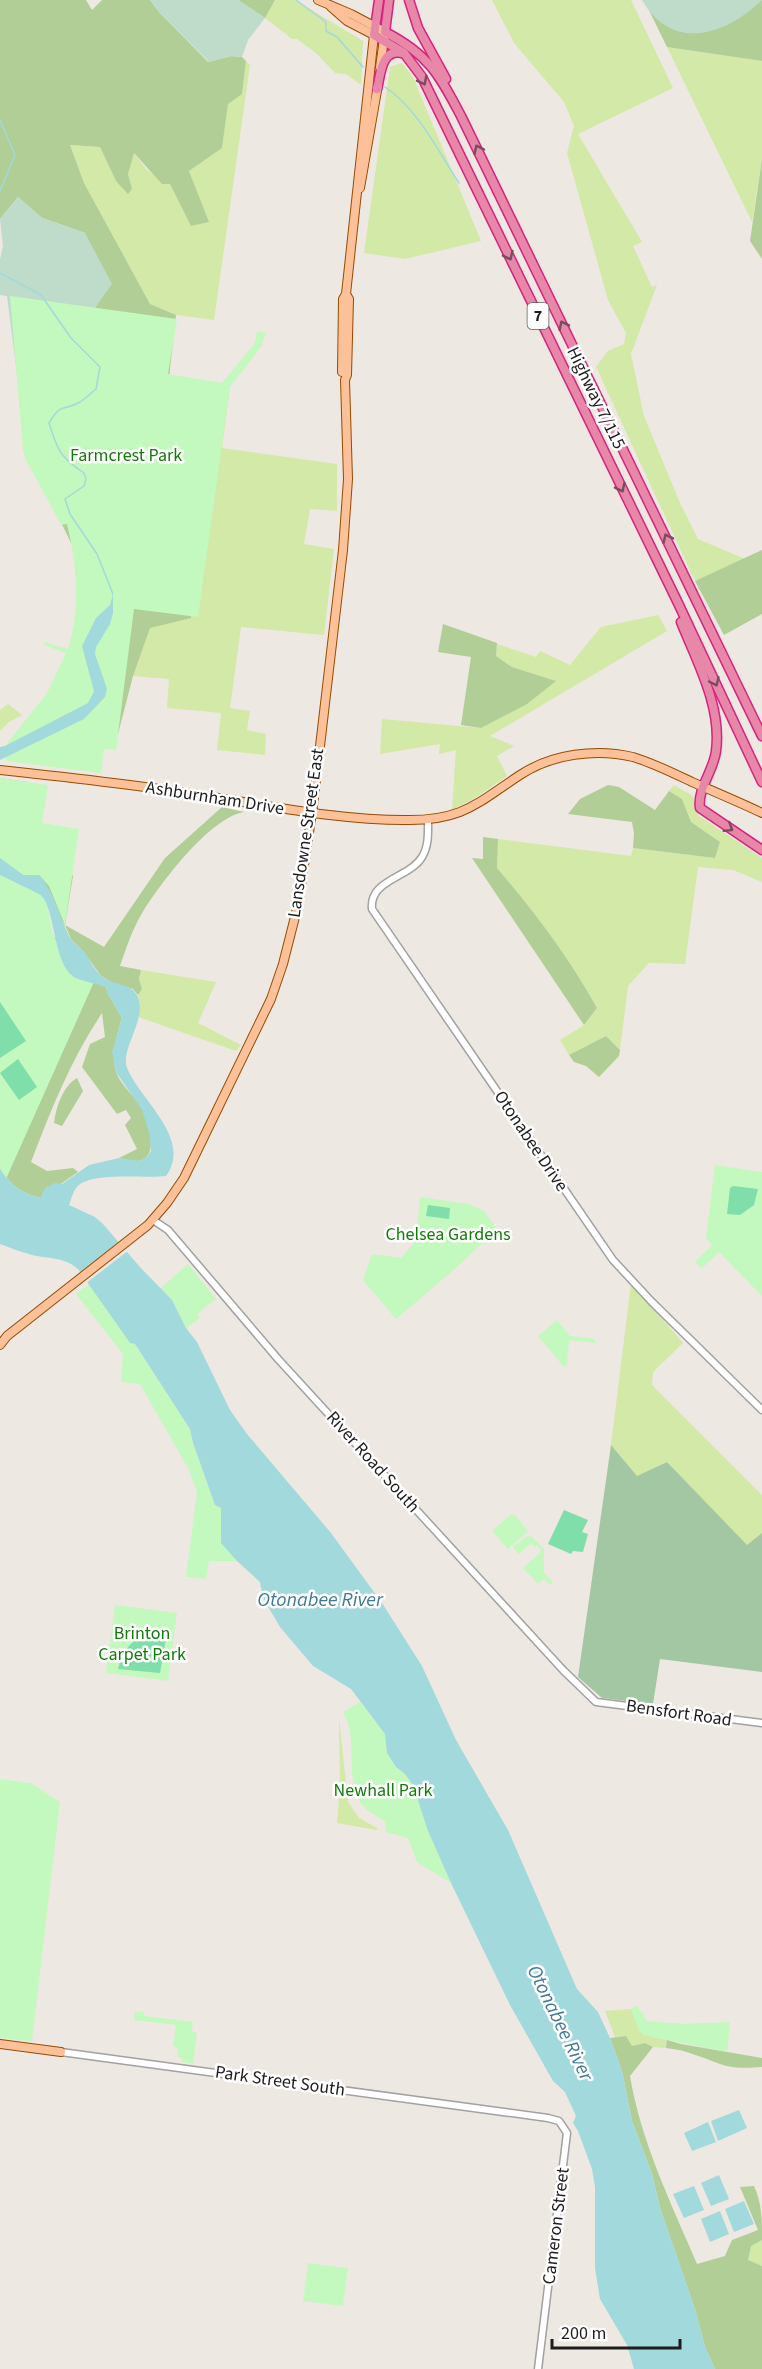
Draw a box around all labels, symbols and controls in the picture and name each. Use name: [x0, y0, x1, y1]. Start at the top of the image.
one-way arrow: [416, 74, 428, 85]
one-way arrow: [473, 145, 485, 156]
one-way arrow: [501, 250, 513, 261]
road number: 7: [528, 303, 548, 329]
one-way arrow: [558, 320, 570, 331]
street label: Highway 7/115: [560, 343, 632, 453]
park label: Farmcrest Park: [70, 443, 182, 468]
one-way arrow: [614, 482, 626, 493]
one-way arrow: [662, 533, 674, 544]
one-way arrow: [707, 676, 719, 687]
street label: Lansdowne Street East: [282, 747, 330, 919]
street label: Ashburnham Drive: [144, 775, 286, 821]
one-way arrow: [723, 821, 733, 833]
street label: Otonabee Drive: [488, 1086, 574, 1196]
park label: Chelsea Gardens: [385, 1222, 511, 1247]
street label: River Road South: [321, 1406, 425, 1518]
water label: Otonabee River: [257, 1586, 384, 1614]
park label: Brinton Carpet Park: [98, 1621, 186, 1667]
street label: Bensfort Road: [625, 1693, 733, 1733]
park label: Newhall Park: [334, 1778, 433, 1803]
water label: Otonabee River: [520, 1960, 601, 2087]
street label: Park Street South: [213, 2060, 347, 2102]
street label: Cameron Street: [536, 2166, 576, 2286]
scale bar: [552, 2312, 680, 2350]
text: 200 m: [561, 2321, 606, 2346]

